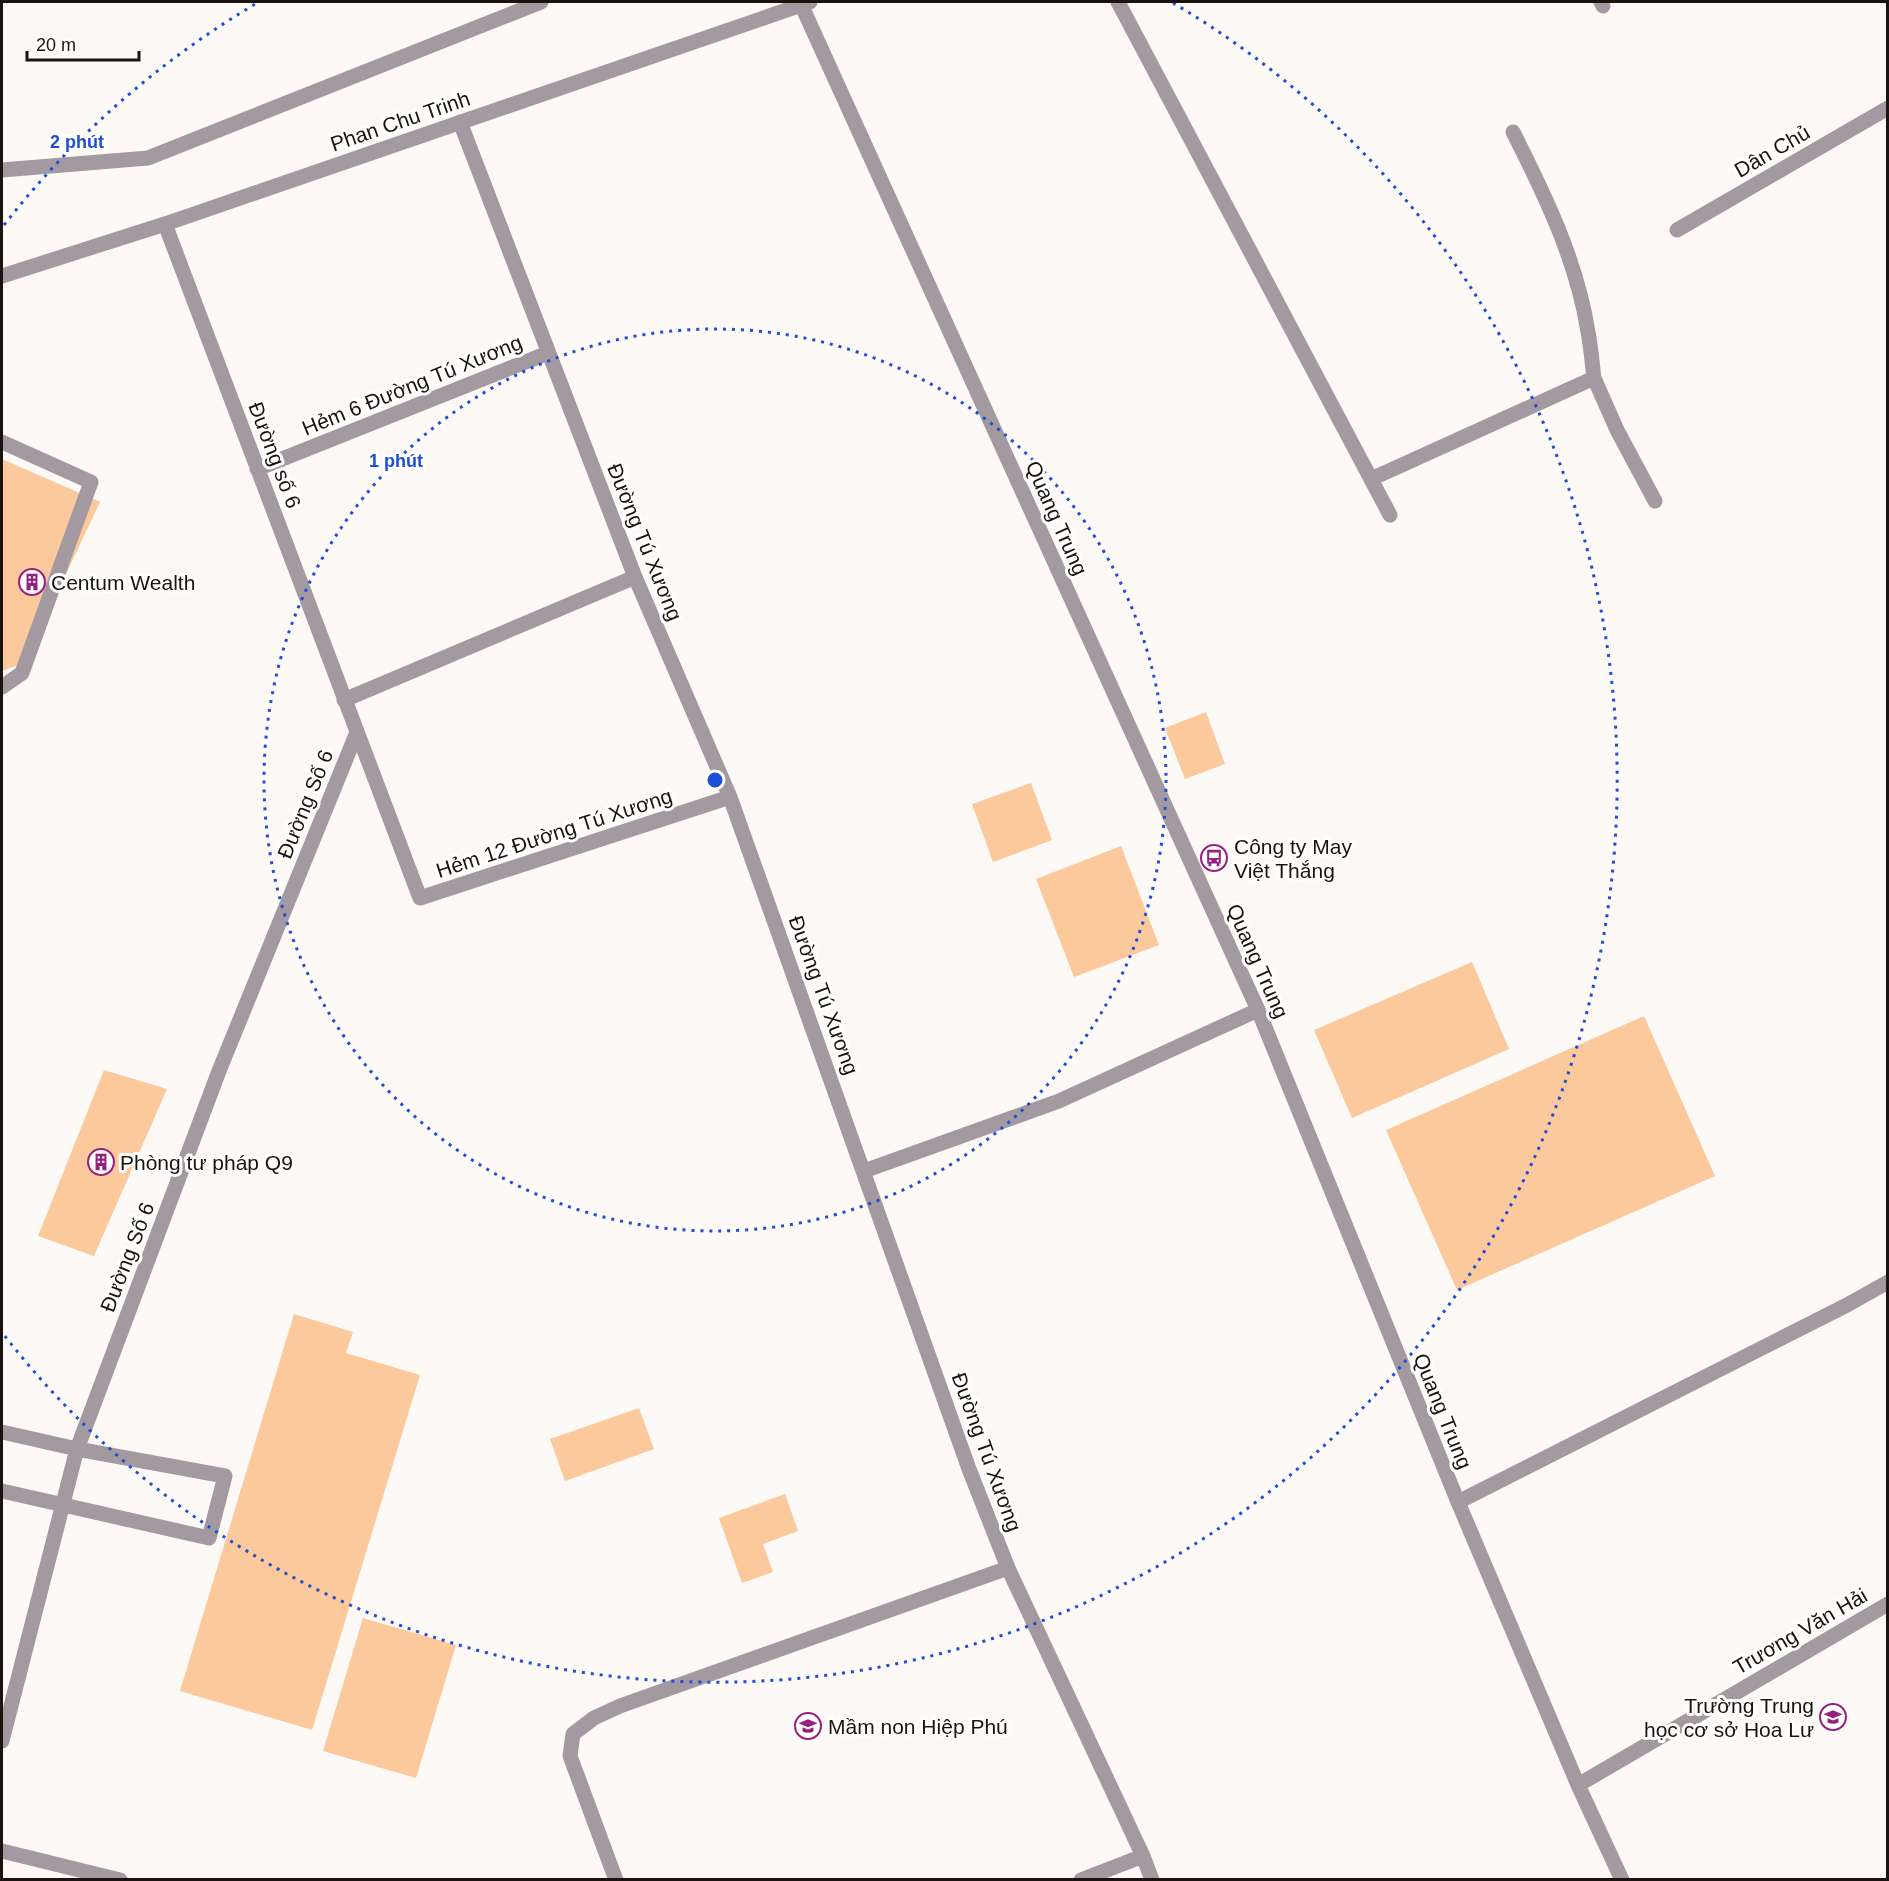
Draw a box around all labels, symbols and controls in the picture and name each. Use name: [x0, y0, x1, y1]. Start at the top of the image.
scale bar: [27, 24, 140, 62]
text: 20 m: [36, 35, 76, 55]
street label: Phan Chu Trinh: [327, 86, 473, 156]
street label: Dân Chủ: [1730, 120, 1814, 182]
text: 2 phút: [50, 132, 104, 152]
street label: Hẻm 6 Đường Tú Xương: [299, 330, 525, 440]
street label: Đường số 6: [244, 399, 306, 511]
text: 1 phút: [369, 451, 423, 471]
street label: Quang Trung: [1022, 457, 1092, 579]
street label: Đường Tú Xương: [603, 460, 687, 624]
building icon: Centum Wealth: [17, 567, 47, 597]
place label: Centum Wealth: [51, 571, 195, 594]
street label: Đường Số 6: [273, 746, 337, 862]
centre of rings: [705, 770, 725, 790]
street label: Hẻm 12 Đường Tú Xương: [433, 784, 675, 882]
place label: Công ty May Việt Thắng: [1234, 835, 1352, 882]
bus stop icon: Công ty May Việt Thắng: [1199, 843, 1229, 873]
street label: Quang Trung: [1223, 900, 1293, 1022]
street label: Đường Tú Xương: [785, 912, 863, 1078]
building icon: Phòng tư pháp Q9: [86, 1147, 116, 1177]
place label: Phòng tư pháp Q9: [120, 1151, 293, 1174]
street label: Đường Số 6: [96, 1199, 158, 1315]
street label: Quang Trung: [1409, 1350, 1477, 1472]
street label: Đường Tú Xương: [948, 1369, 1026, 1535]
street label: Trương Văn Hải: [1729, 1583, 1871, 1679]
place label: Trường Trung học cơ sở Hoa Lư: [1644, 1694, 1814, 1741]
school or university icon: Trường Trung học cơ sở Hoa Lư: [1818, 1702, 1848, 1732]
school or university icon: Mầm non Hiệp Phú: [793, 1711, 823, 1741]
place label: Mầm non Hiệp Phú: [828, 1715, 1008, 1738]

